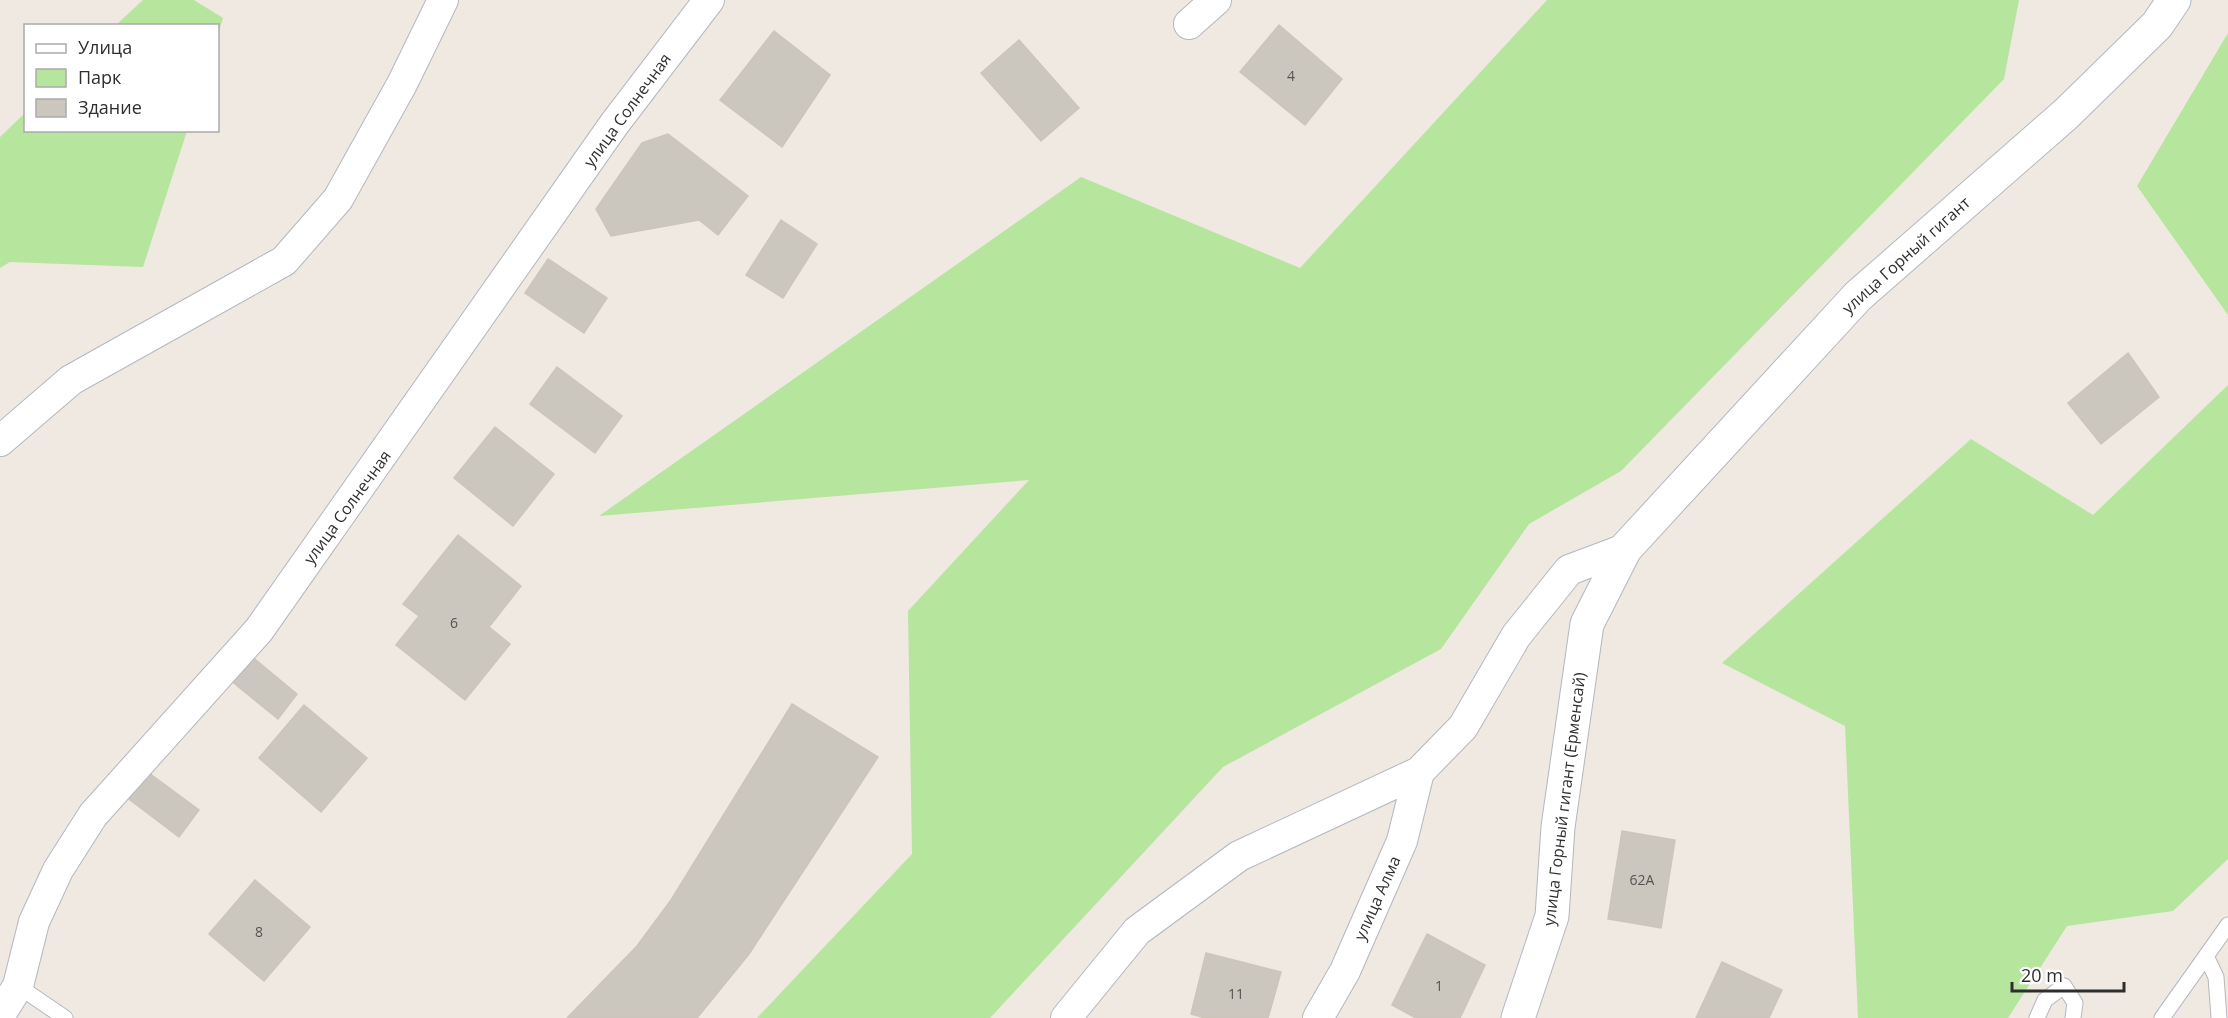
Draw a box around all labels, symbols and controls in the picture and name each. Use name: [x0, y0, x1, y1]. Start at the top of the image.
legend: [24, 24, 219, 132]
text: Улица: [78, 35, 132, 59]
street label: улица Солнечная: [578, 49, 676, 171]
text: Парк: [78, 65, 122, 89]
house number: 4: [1287, 66, 1295, 85]
text: Здание: [78, 95, 142, 119]
street label: улица Горный гигант: [1837, 191, 1975, 319]
street label: улица Солнечная: [298, 446, 396, 568]
house number: 6: [450, 613, 458, 632]
street label: улица Горный гигант (Ерменсай): [1538, 671, 1591, 927]
street label: улица Алма: [1349, 852, 1405, 944]
house number: 62А: [1630, 870, 1655, 889]
house number: 8: [255, 922, 263, 941]
scale bar: [2012, 955, 2124, 993]
text: 20 m: [2021, 963, 2063, 987]
house number: 1: [1435, 976, 1443, 995]
house number: 11: [1228, 984, 1244, 1003]

